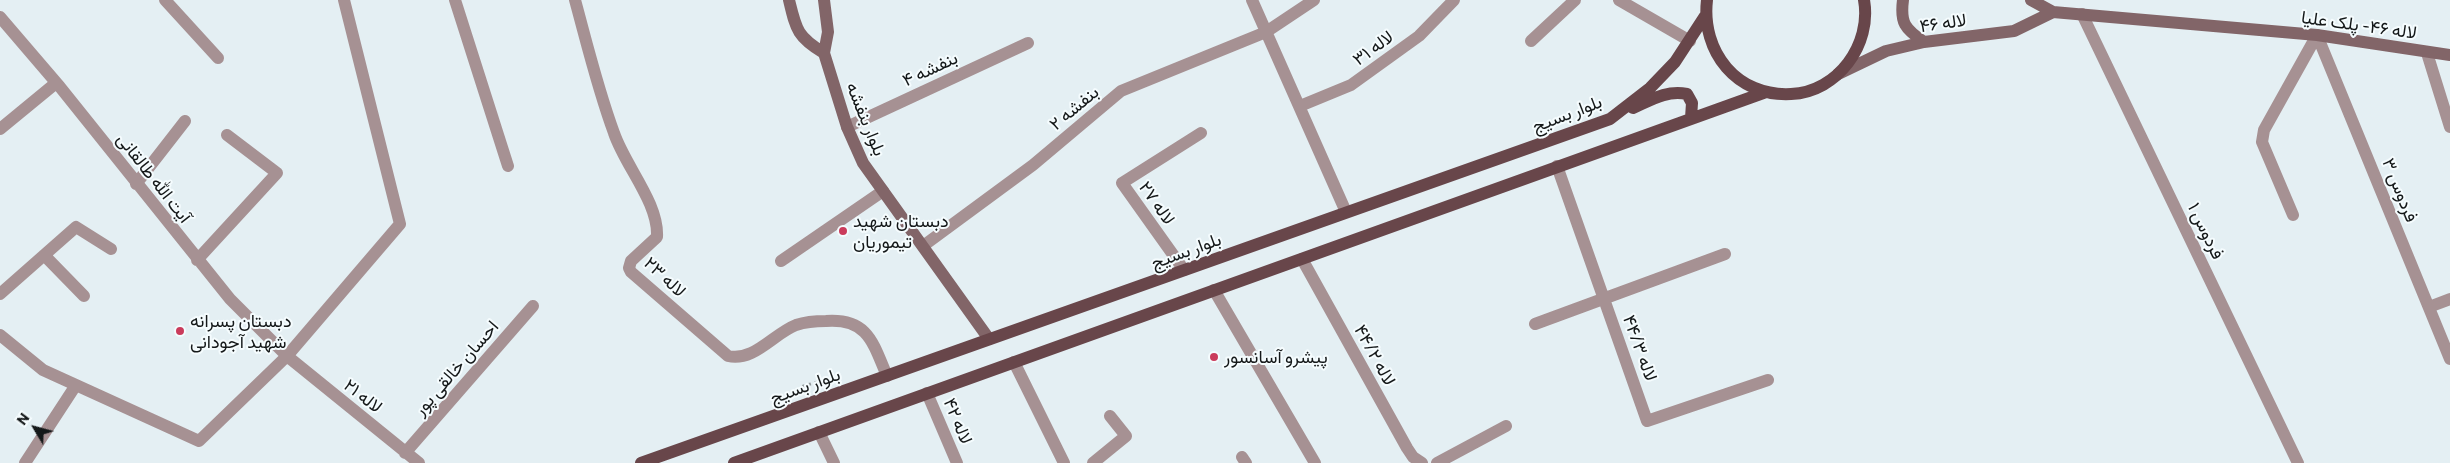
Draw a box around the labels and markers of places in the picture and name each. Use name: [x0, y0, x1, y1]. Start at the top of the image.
place label: دبستان شهید تیموریان: [853, 210, 949, 252]
marker: دبستان شهید تیموریان: [837, 225, 849, 237]
place label: دبستان پسرانه شهید آجودانی: [190, 310, 292, 352]
marker: دبستان پسرانه شهید آجودانی: [174, 325, 186, 337]
place label: پیشرو آسانسور: [1224, 346, 1328, 368]
marker: پیشرو آسانسور: [1208, 351, 1220, 363]

